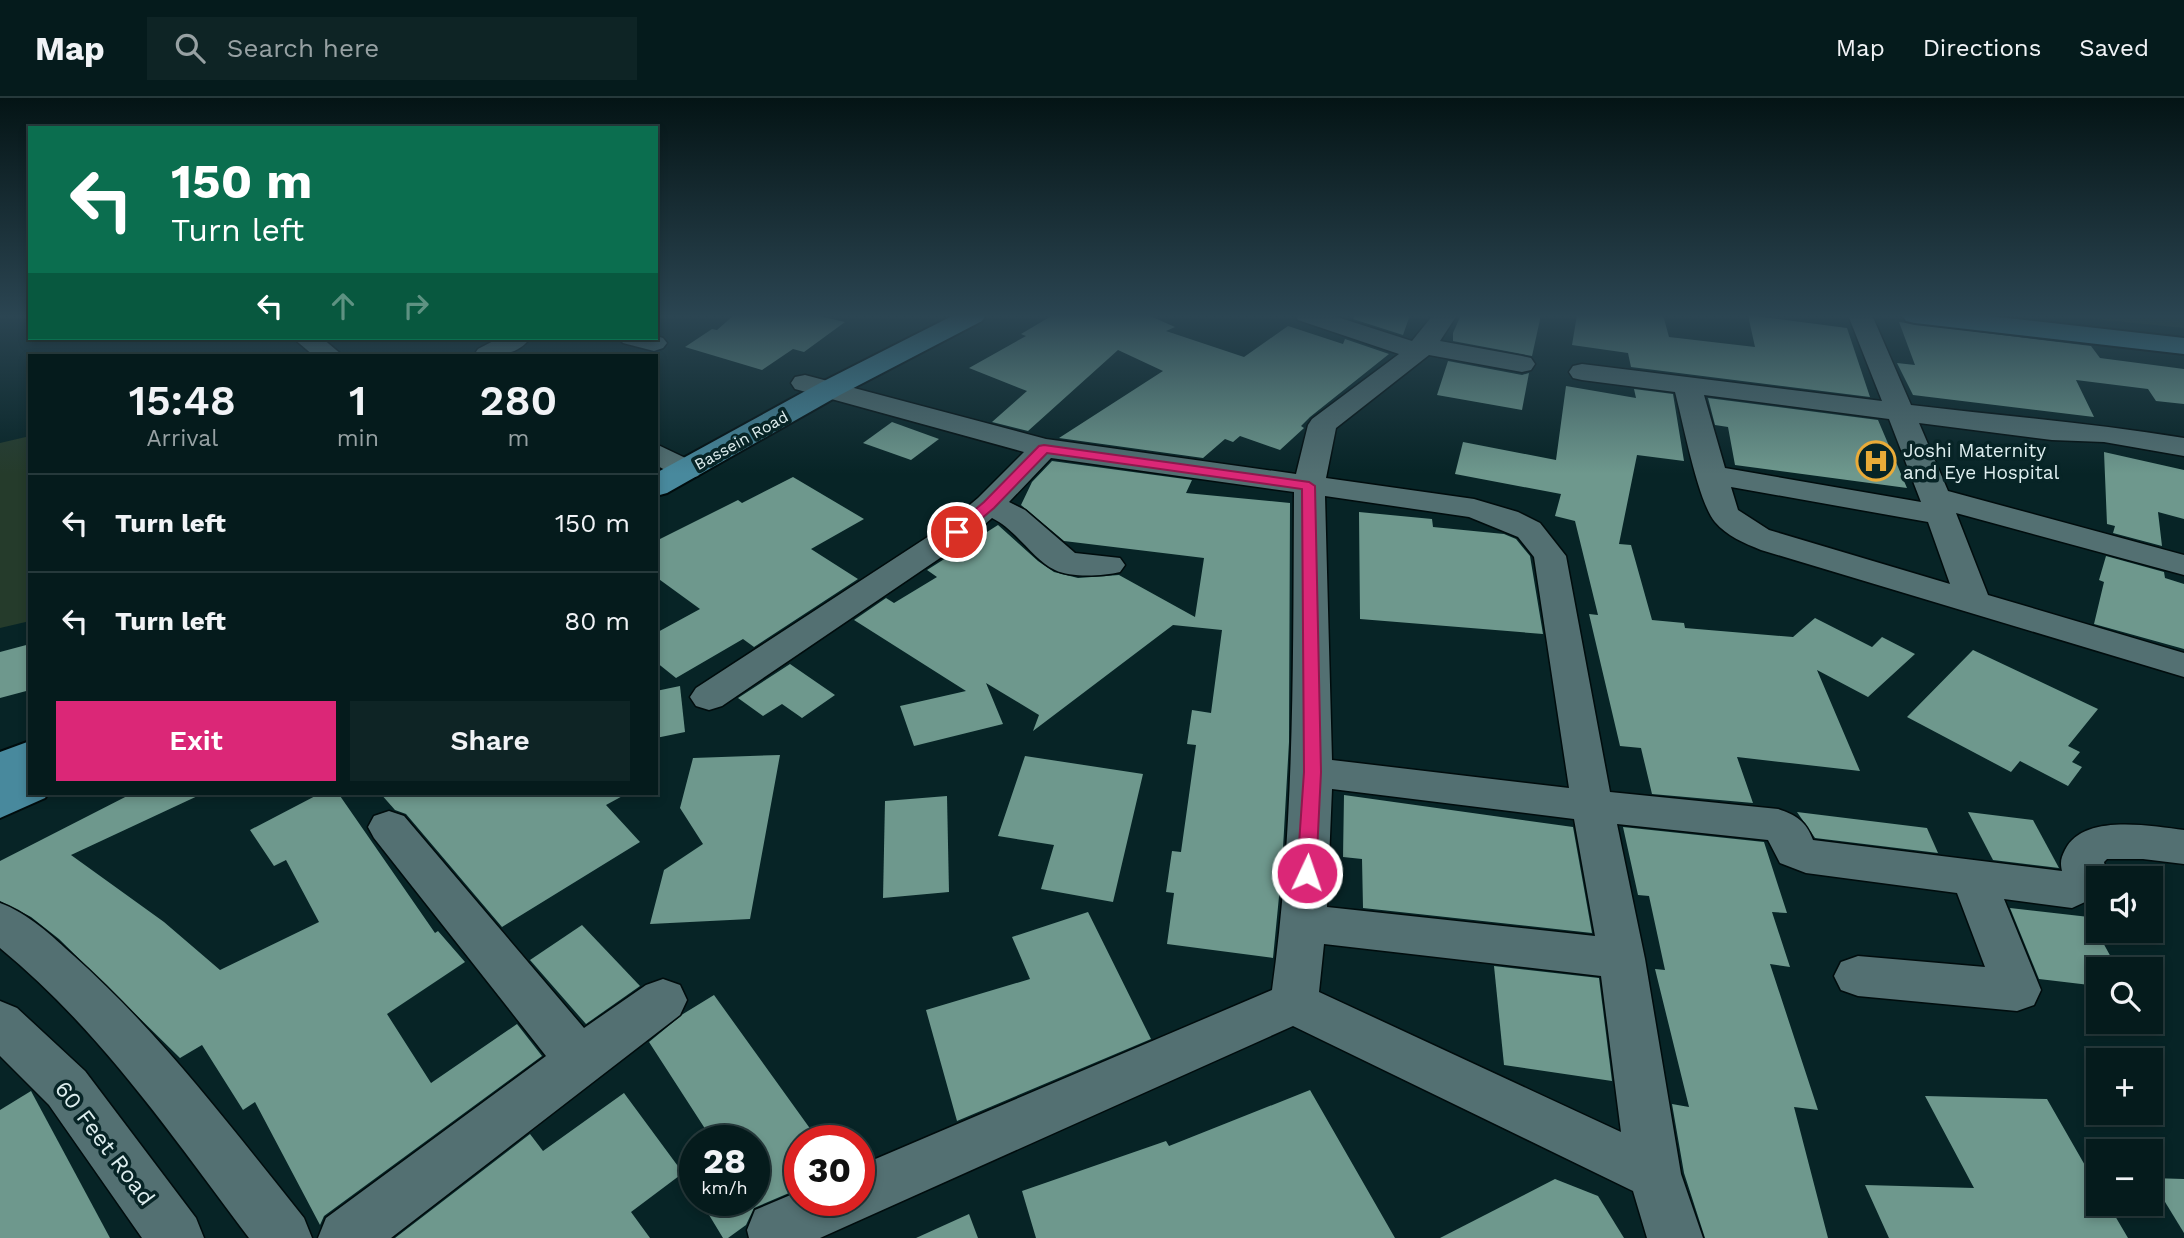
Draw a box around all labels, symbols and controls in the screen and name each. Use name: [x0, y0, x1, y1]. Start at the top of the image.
search box: [147, 17, 637, 80]
text: Map: [35, 29, 105, 68]
icon: search: [171, 29, 209, 67]
text: Search here: [227, 33, 379, 63]
text: Map: [1836, 34, 1885, 62]
text: Directions: [1923, 34, 2041, 62]
text: Saved: [2079, 34, 2149, 62]
text: 150 m: [171, 152, 312, 210]
icon: left: [56, 154, 147, 245]
text: Turn left: [171, 211, 304, 249]
icon: left: [251, 287, 289, 325]
icon: ahead: [324, 287, 362, 325]
icon: right: [397, 287, 435, 325]
text: 15:48: [129, 376, 236, 425]
text: 1: [349, 376, 367, 425]
text: 280: [480, 376, 557, 425]
street label: Bassein Road: [691, 407, 791, 474]
text: Arrival: [146, 425, 218, 452]
text: min: [337, 425, 379, 452]
text: m: [507, 425, 529, 452]
place label: Joshi Maternity and Eye Hospital: [1903, 439, 2060, 484]
hospital icon: Joshi Maternity and Eye Hospital: [1855, 440, 1897, 482]
pin: [927, 502, 987, 562]
icon: left: [56, 504, 94, 542]
text: Turn left: [115, 508, 226, 538]
text: 150 m: [555, 508, 630, 538]
icon: arrive: [938, 513, 976, 551]
icon: left: [56, 602, 94, 640]
text: Turn left: [115, 606, 226, 636]
text: 80 m: [564, 606, 630, 636]
button: Exit: [56, 701, 336, 781]
button: Share: [350, 701, 630, 781]
position arrow: [1270, 836, 1344, 910]
map controls: [2086, 866, 2163, 1216]
button: sound: [2086, 866, 2163, 943]
button: search: [2086, 957, 2163, 1034]
button: +: [2086, 1048, 2163, 1125]
street label: 60 Feet Road: [49, 1076, 160, 1211]
speed limit sign: 30: [784, 1125, 875, 1216]
button: −: [2086, 1139, 2163, 1216]
text: 28: [703, 1140, 746, 1182]
text: km/h: [701, 1177, 748, 1198]

